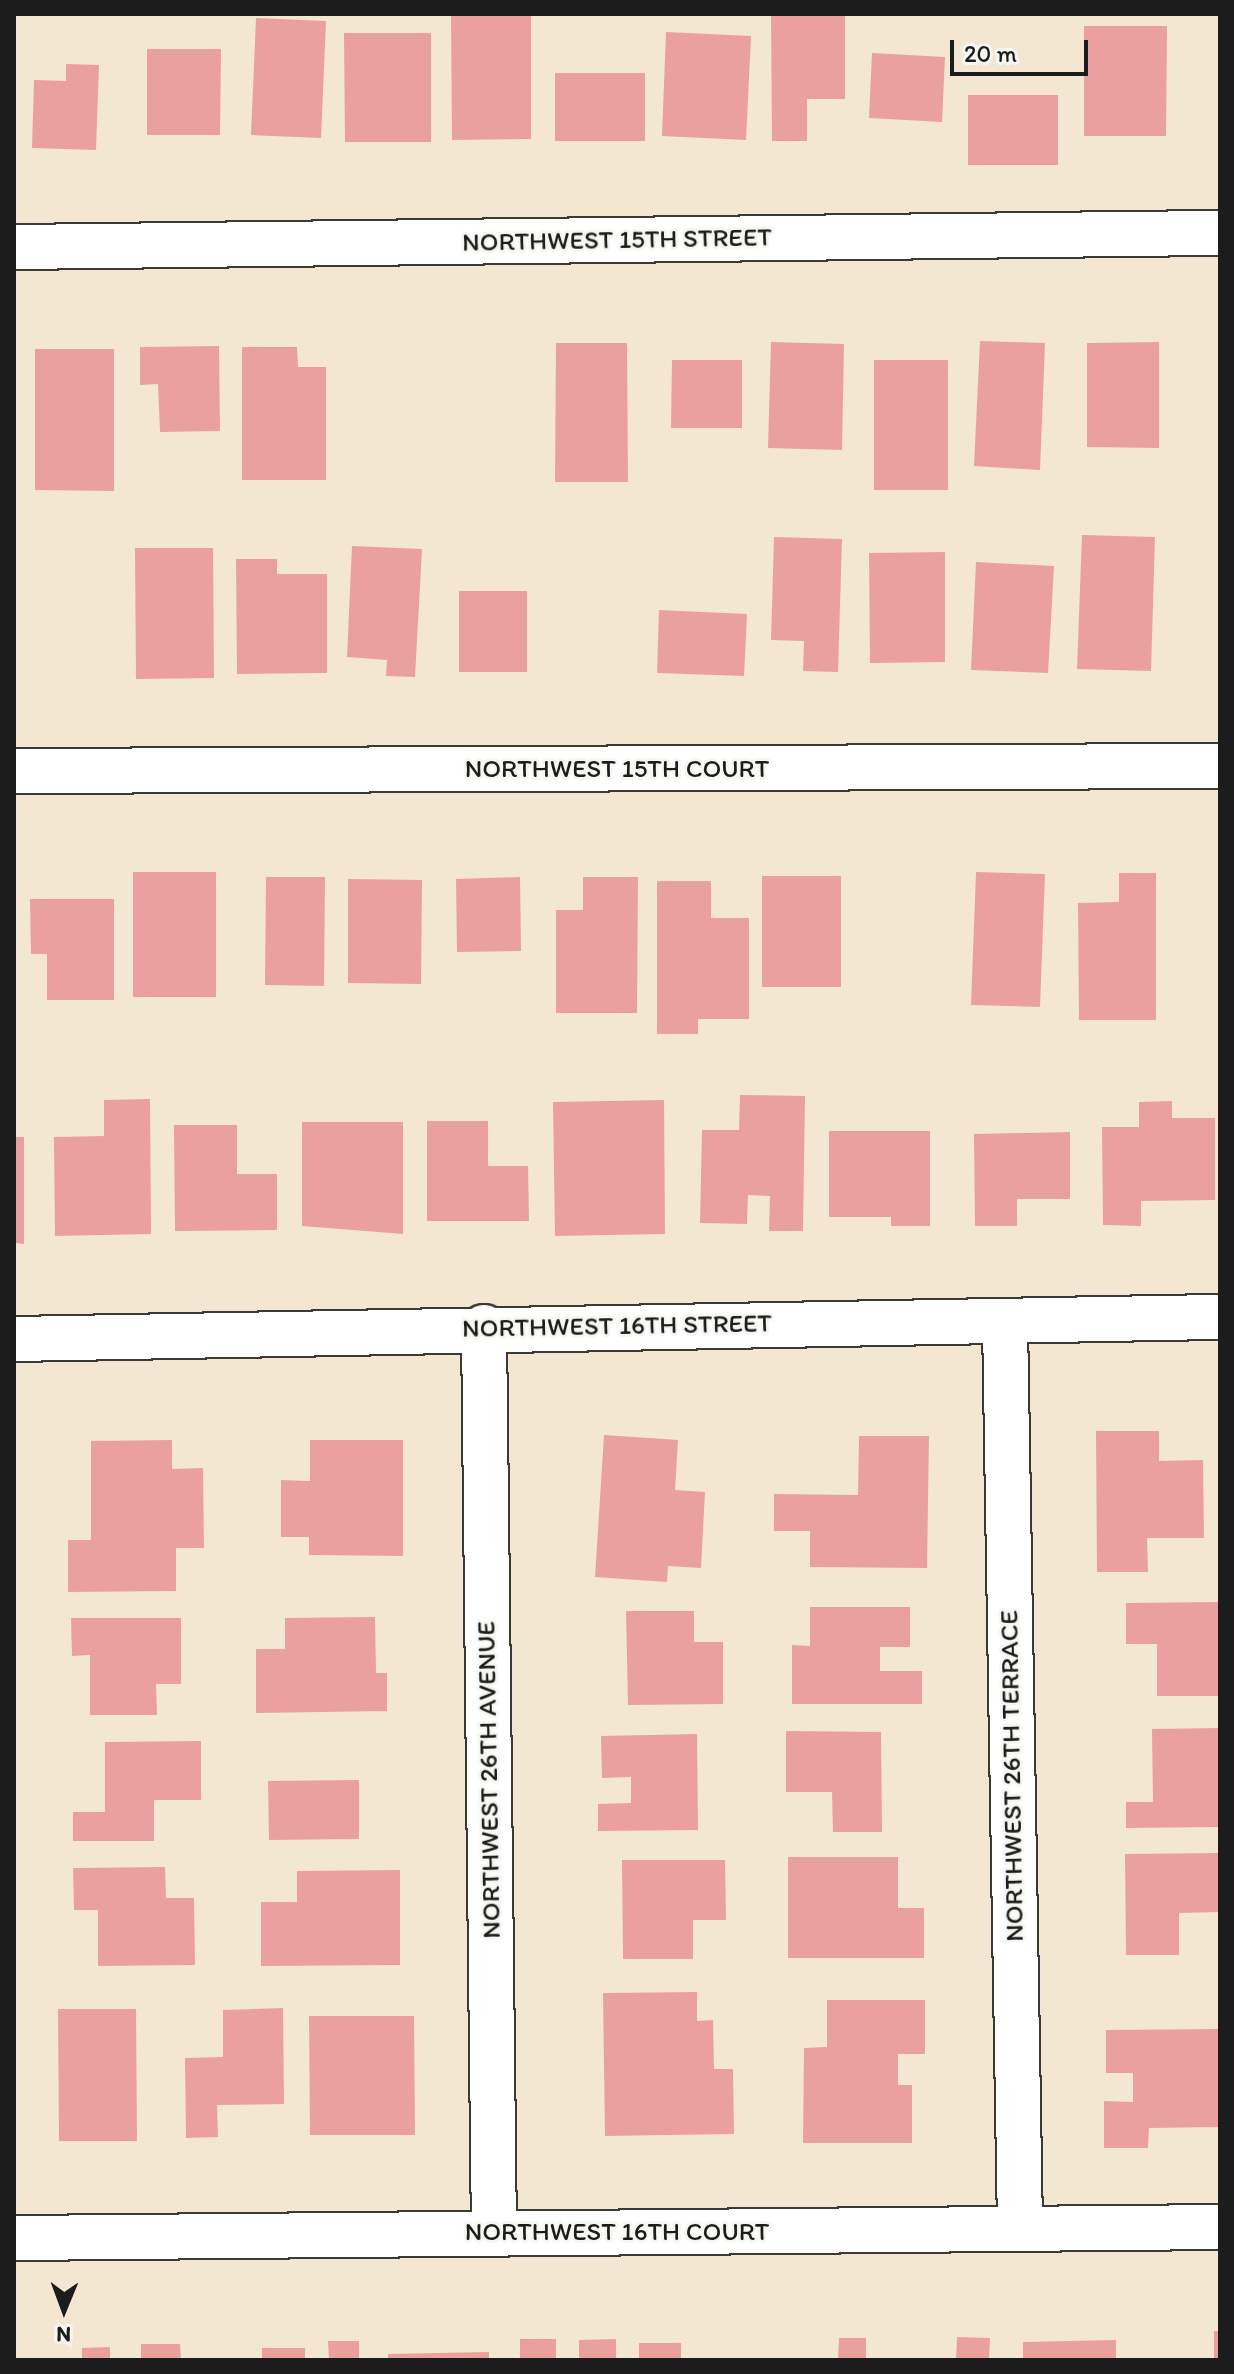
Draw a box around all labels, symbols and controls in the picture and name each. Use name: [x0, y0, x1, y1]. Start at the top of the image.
scale bar: [954, 24, 1092, 74]
text: 20 m: [964, 39, 1017, 68]
street label: NORTHWEST 15TH STREET: [462, 222, 772, 258]
street label: NORTHWEST 15TH COURT: [465, 753, 769, 785]
street label: NORTHWEST 16TH STREET: [462, 1308, 772, 1344]
street label: NORTHWEST 26TH TERRACE: [994, 1610, 1030, 1942]
street label: NORTHWEST 26TH AVENUE: [471, 1621, 507, 1939]
street label: NORTHWEST 16TH COURT: [465, 2216, 769, 2248]
north arrow: [24, 2270, 104, 2350]
text: N: [56, 2321, 71, 2348]

